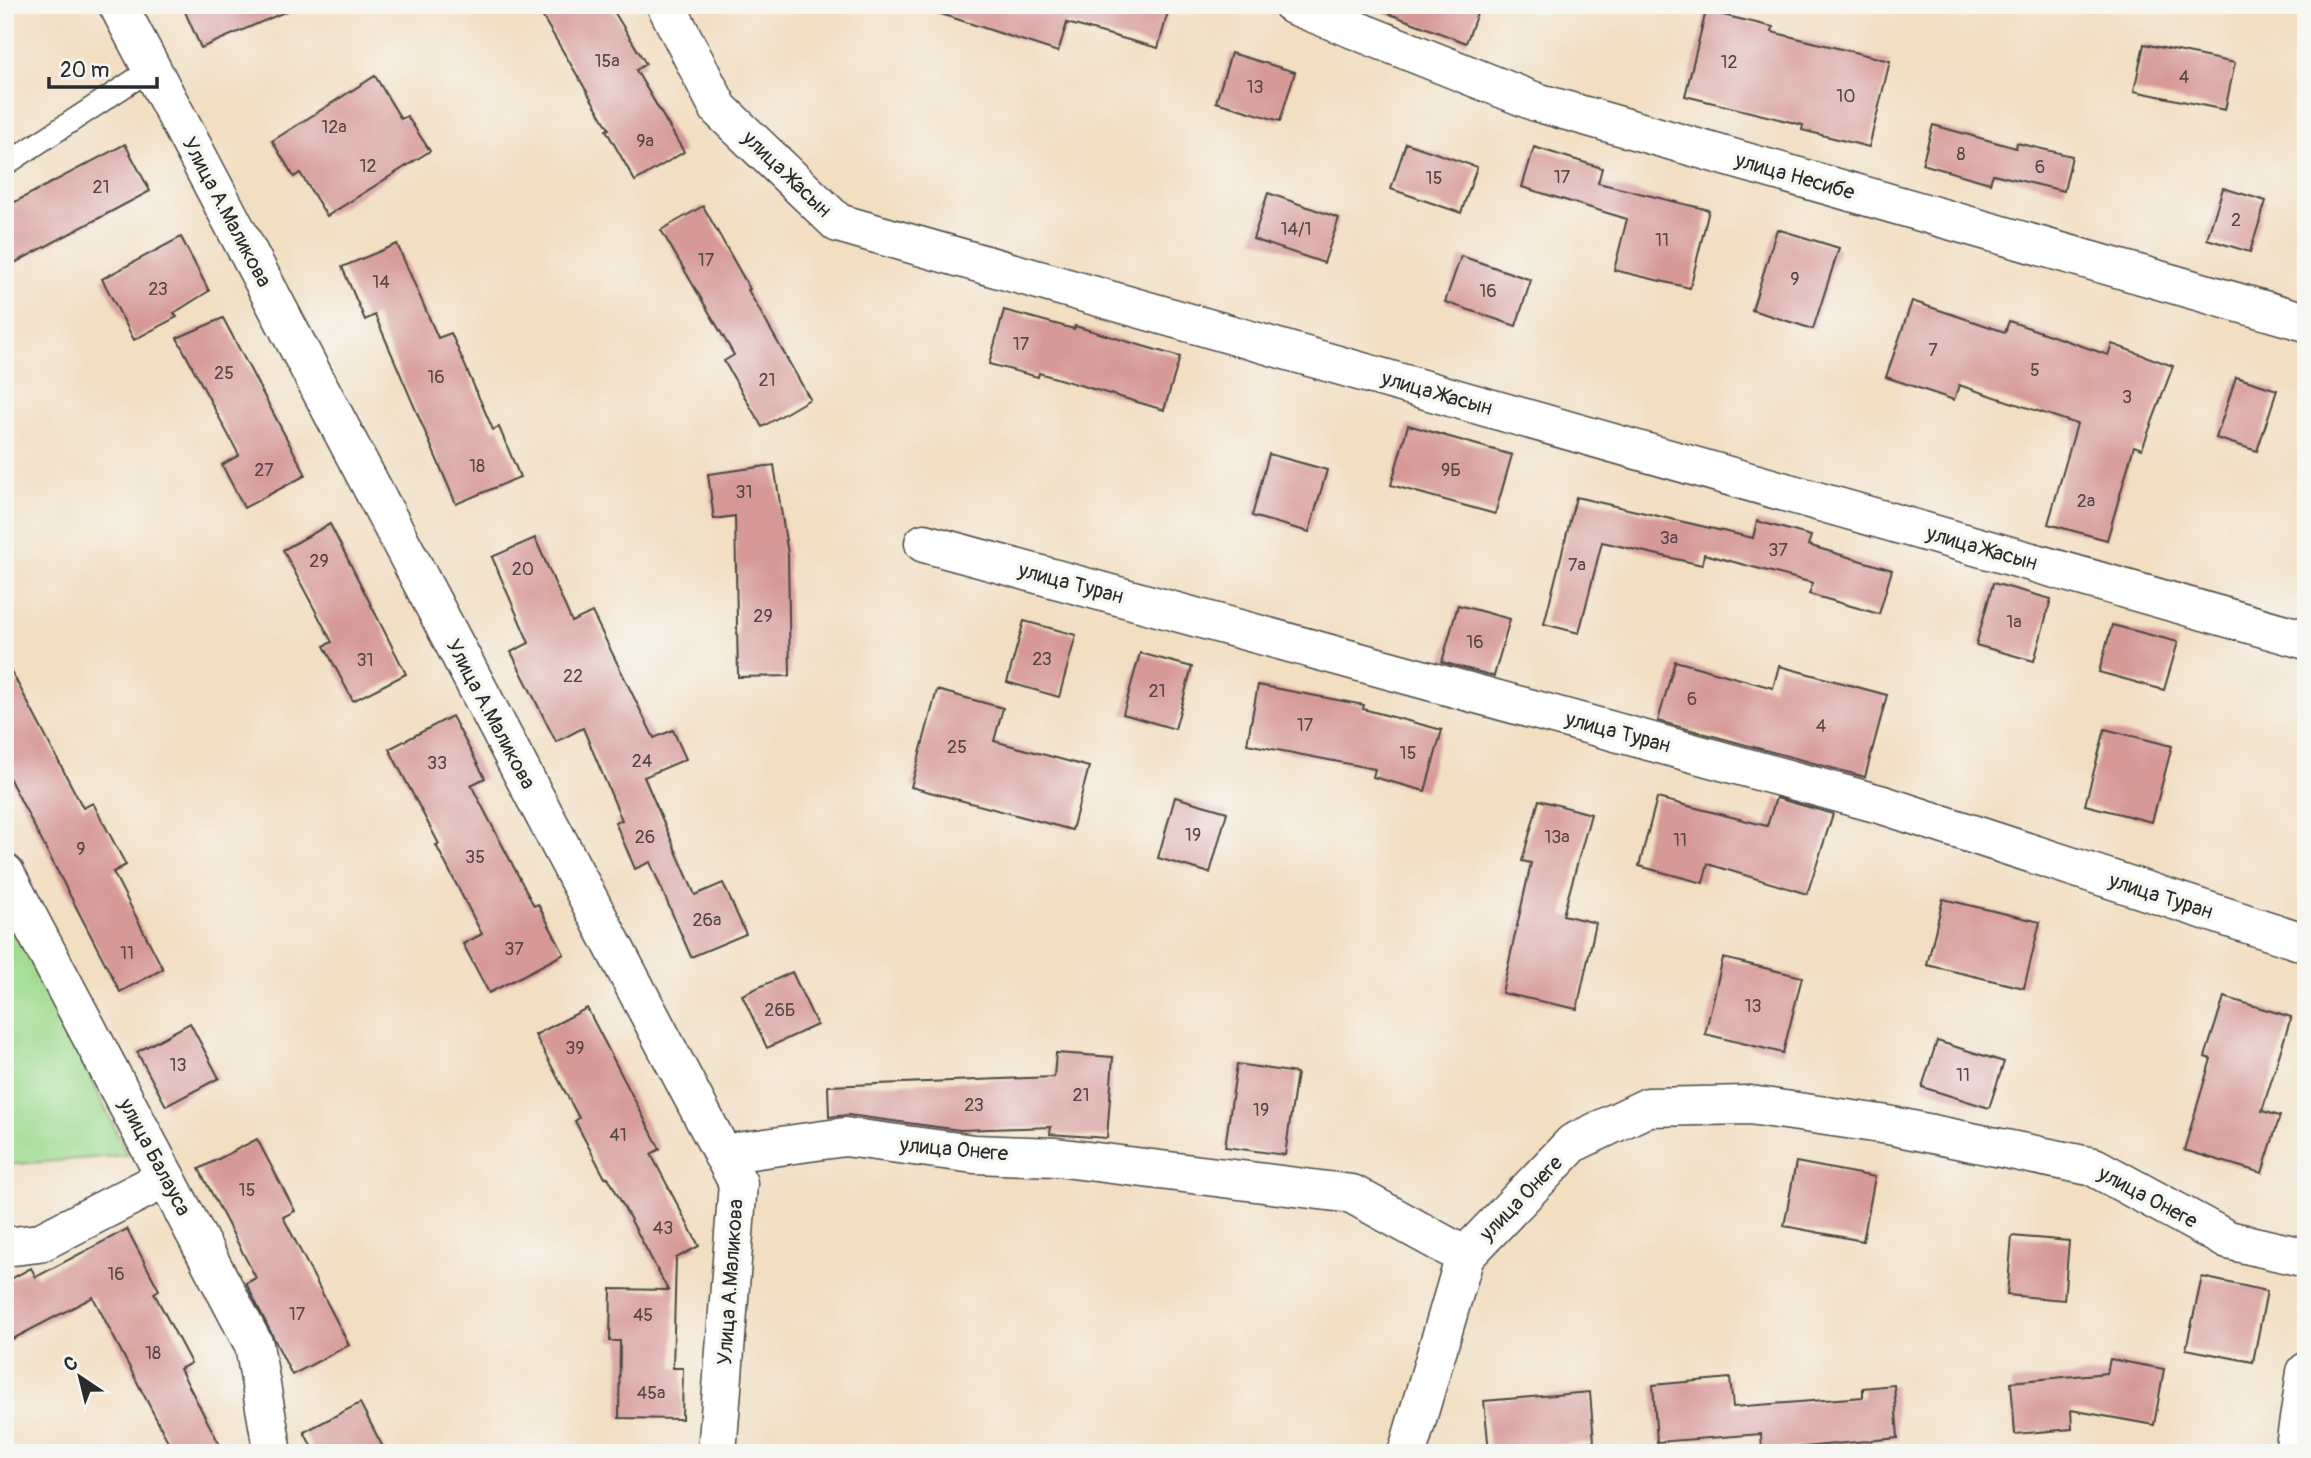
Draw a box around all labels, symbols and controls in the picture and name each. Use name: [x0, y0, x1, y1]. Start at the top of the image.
scale bar: [49, 46, 158, 90]
house number: 15а: [594, 50, 620, 73]
house number: 12: [1720, 51, 1738, 74]
text: 20 m: [60, 57, 109, 84]
house number: 4: [2179, 66, 2190, 89]
house number: 13: [1246, 76, 1264, 99]
house number: 10: [1836, 85, 1856, 108]
house number: 12а: [321, 116, 347, 139]
street label: улица Жасын: [736, 124, 837, 224]
house number: 9а: [636, 130, 654, 153]
street label: Улица А.Маликова: [176, 133, 277, 292]
house number: 8: [1956, 143, 1966, 166]
street label: улица Несибе: [1731, 146, 1858, 207]
house number: 12: [359, 155, 377, 178]
house number: 6: [2035, 156, 2045, 179]
house number: 17: [1554, 166, 1571, 189]
house number: 15: [1426, 167, 1442, 190]
house number: 21: [92, 176, 110, 199]
house number: 2: [2231, 209, 2241, 232]
house number: 14/1: [1281, 218, 1311, 241]
house number: 11: [1655, 229, 1669, 252]
house number: 17: [698, 249, 715, 272]
house number: 9: [1790, 268, 1800, 291]
house number: 14: [372, 271, 390, 294]
house number: 23: [148, 278, 168, 301]
house number: 16: [1479, 280, 1497, 303]
house number: 17: [1013, 333, 1030, 356]
house number: 7: [1928, 339, 1938, 362]
house number: 5: [2030, 359, 2040, 382]
house number: 25: [214, 362, 234, 385]
street label: улица Жасын: [1377, 365, 1495, 422]
house number: 16: [427, 366, 445, 389]
house number: 21: [758, 369, 776, 392]
house number: 3: [2122, 386, 2132, 409]
house number: 18: [469, 455, 485, 478]
house number: 27: [254, 459, 274, 482]
house number: 9Б: [1441, 459, 1461, 482]
house number: 31: [735, 481, 753, 504]
house number: 2а: [2077, 490, 2095, 513]
street label: улица Жасын: [1922, 520, 2040, 577]
house number: 3а: [1660, 527, 1678, 550]
house number: 37: [1768, 539, 1788, 562]
house number: 29: [309, 550, 329, 573]
house number: 7а: [1568, 554, 1586, 577]
street label: улица Туран: [1014, 556, 1126, 610]
house number: 20: [512, 558, 534, 581]
house number: 29: [753, 605, 773, 628]
house number: 1а: [2006, 611, 2022, 634]
house number: 16: [1466, 631, 1484, 654]
street label: Улица А.Маликова: [440, 635, 541, 794]
house number: 23: [1032, 648, 1052, 671]
house number: 31: [356, 649, 374, 672]
house number: 22: [563, 665, 583, 688]
house number: 21: [1148, 680, 1166, 703]
house number: 6: [1687, 688, 1697, 711]
street label: улица Туран: [1561, 705, 1673, 759]
house number: 17: [1297, 714, 1314, 737]
house number: 4: [1816, 715, 1827, 738]
house number: 25: [947, 736, 967, 759]
house number: 15: [1400, 742, 1416, 765]
house number: 24: [632, 750, 653, 773]
house number: 33: [427, 752, 447, 775]
house number: 19: [1185, 824, 1201, 847]
house number: 26: [635, 826, 655, 849]
house number: 13а: [1544, 826, 1570, 849]
house number: 11: [1673, 829, 1687, 852]
house number: 9: [76, 838, 86, 861]
house number: 35: [465, 846, 485, 869]
street label: улица Туран: [2105, 867, 2216, 926]
house number: 26а: [693, 909, 721, 932]
house number: 37: [504, 938, 524, 961]
house number: 11: [120, 942, 134, 965]
house number: 13: [1744, 995, 1762, 1018]
house number: 26Б: [764, 999, 796, 1022]
house number: 39: [565, 1037, 585, 1060]
house number: 13: [169, 1054, 187, 1077]
house number: 11: [1956, 1064, 1970, 1087]
house number: 21: [1072, 1084, 1090, 1107]
street label: улица Балауса: [112, 1093, 197, 1221]
house number: 23: [964, 1094, 984, 1117]
house number: 19: [1253, 1099, 1269, 1122]
house number: 41: [609, 1124, 627, 1147]
street label: улица Онеге: [898, 1131, 1010, 1168]
street label: улица Онеге: [1473, 1149, 1569, 1247]
street label: улица Онеге: [2093, 1160, 2203, 1235]
house number: 15: [239, 1179, 255, 1202]
street label: Улица А.Маликова: [711, 1198, 750, 1366]
house number: 43: [653, 1217, 673, 1240]
house number: 16: [107, 1263, 125, 1286]
house number: 17: [289, 1303, 306, 1326]
house number: 45: [633, 1304, 653, 1327]
north arrow: [46, 1342, 116, 1412]
house number: 18: [145, 1342, 161, 1365]
text: С: [59, 1351, 83, 1377]
house number: 45а: [637, 1382, 665, 1405]

